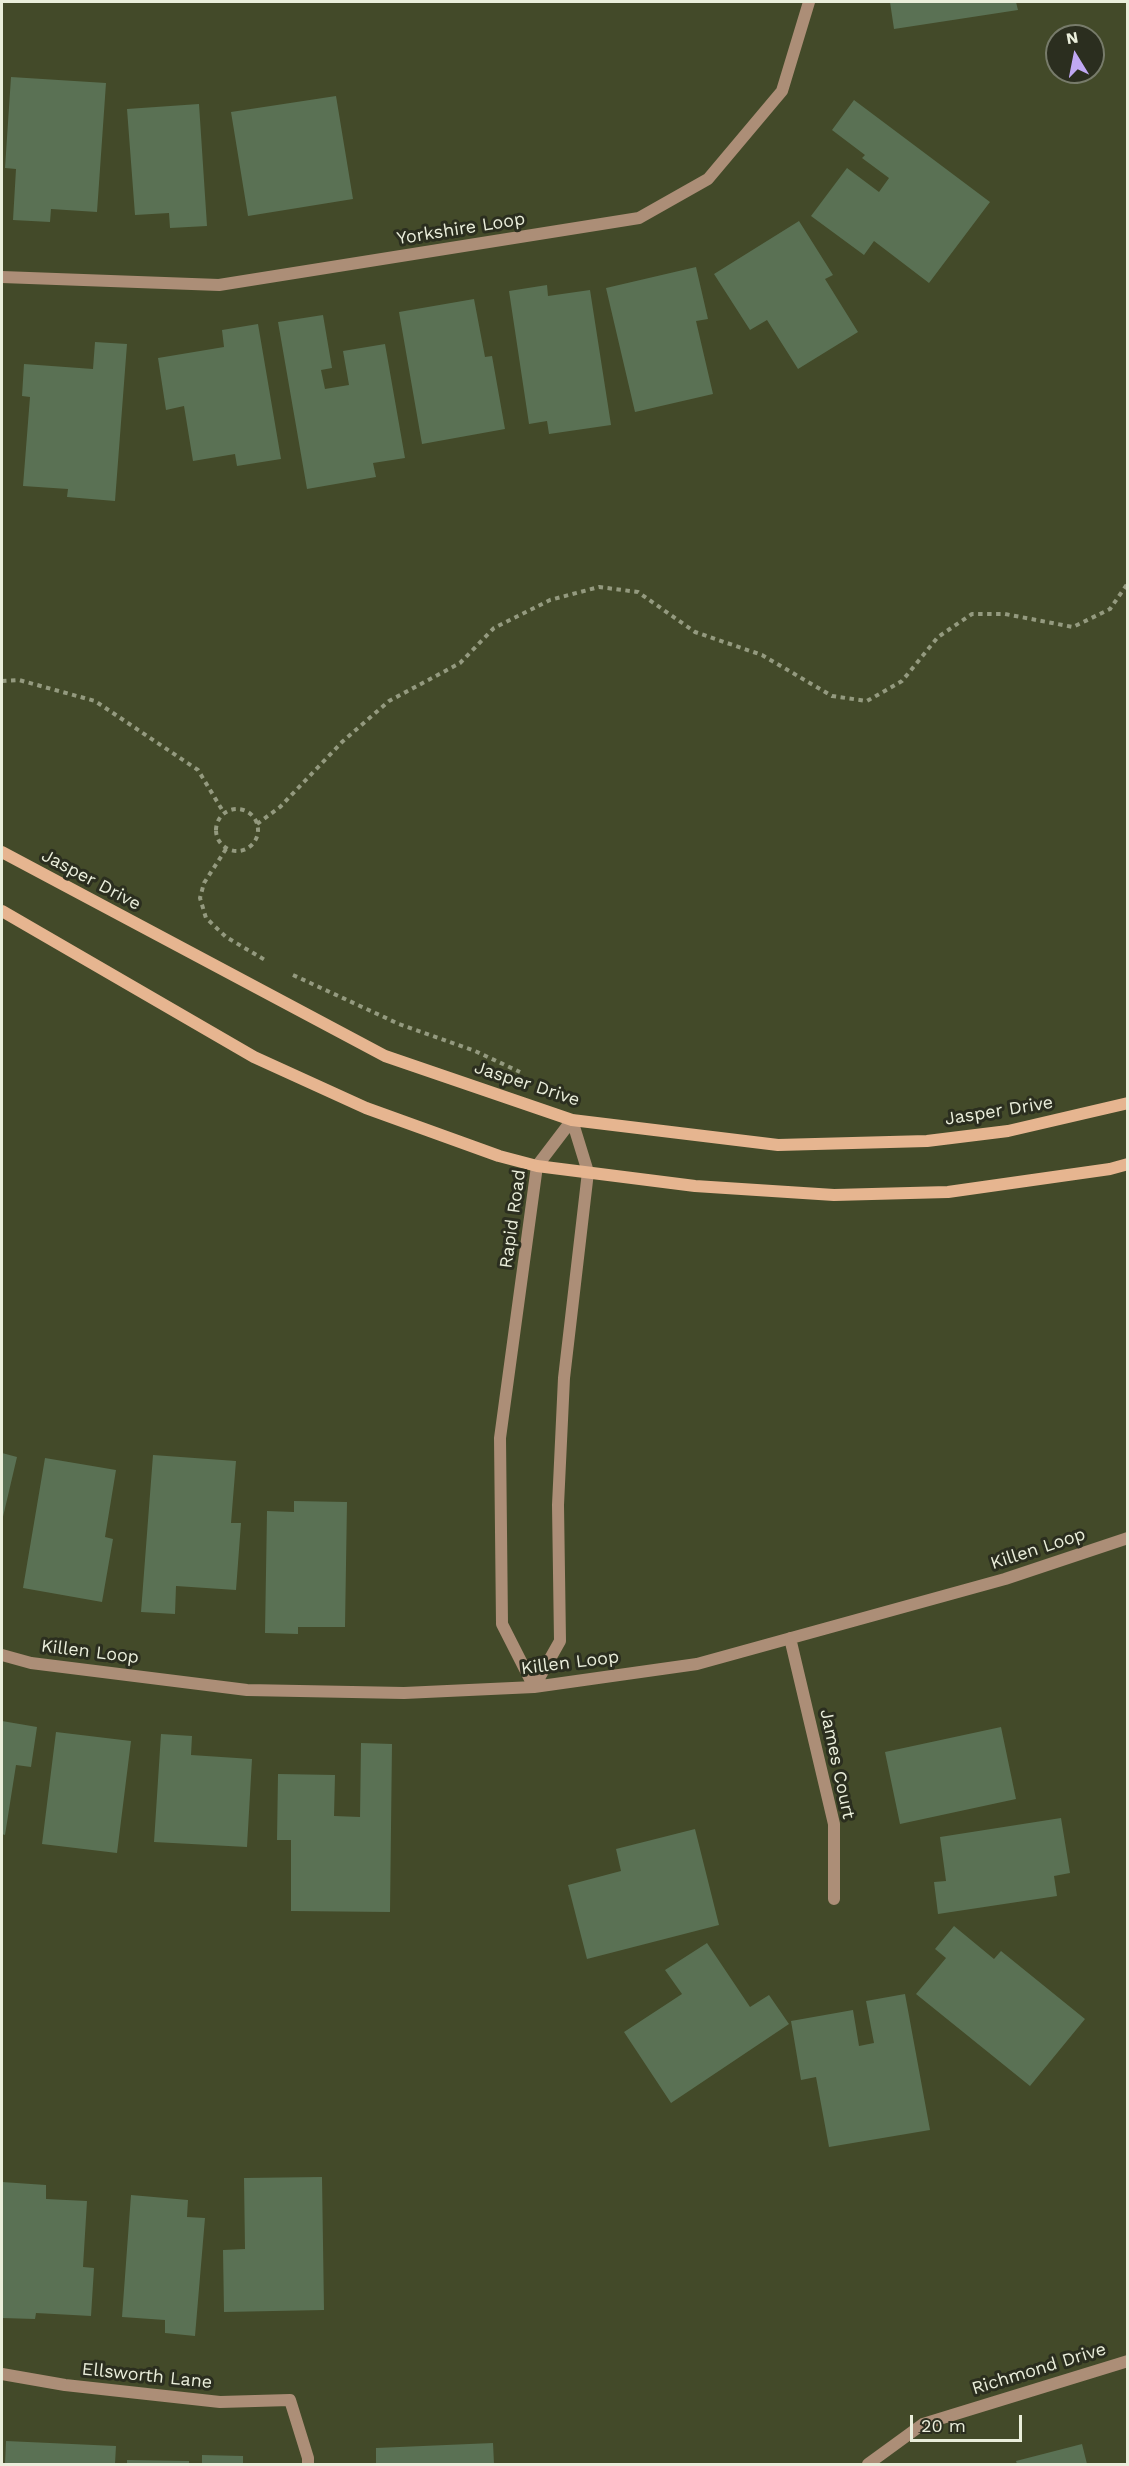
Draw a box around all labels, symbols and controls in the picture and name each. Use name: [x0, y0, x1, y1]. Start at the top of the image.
north arrow: [1045, 24, 1105, 84]
text: N: [1065, 27, 1080, 48]
street label: Yorkshire Loop: [395, 208, 527, 250]
street label: Jasper Drive: [38, 845, 144, 915]
street label: Jasper Drive: [472, 1057, 582, 1111]
street label: Jasper Drive: [943, 1092, 1055, 1130]
street label: Rapid Road: [495, 1168, 531, 1270]
street label: Killen Loop: [988, 1523, 1088, 1575]
street label: Killen Loop: [40, 1635, 140, 1669]
street label: Killen Loop: [520, 1646, 620, 1680]
street label: James Court: [815, 1707, 859, 1821]
street label: Richmond Drive: [969, 2338, 1109, 2400]
street label: Ellsworth Lane: [81, 2358, 213, 2394]
scale bar: [913, 2403, 1026, 2441]
text: 20 m: [921, 2415, 966, 2436]

